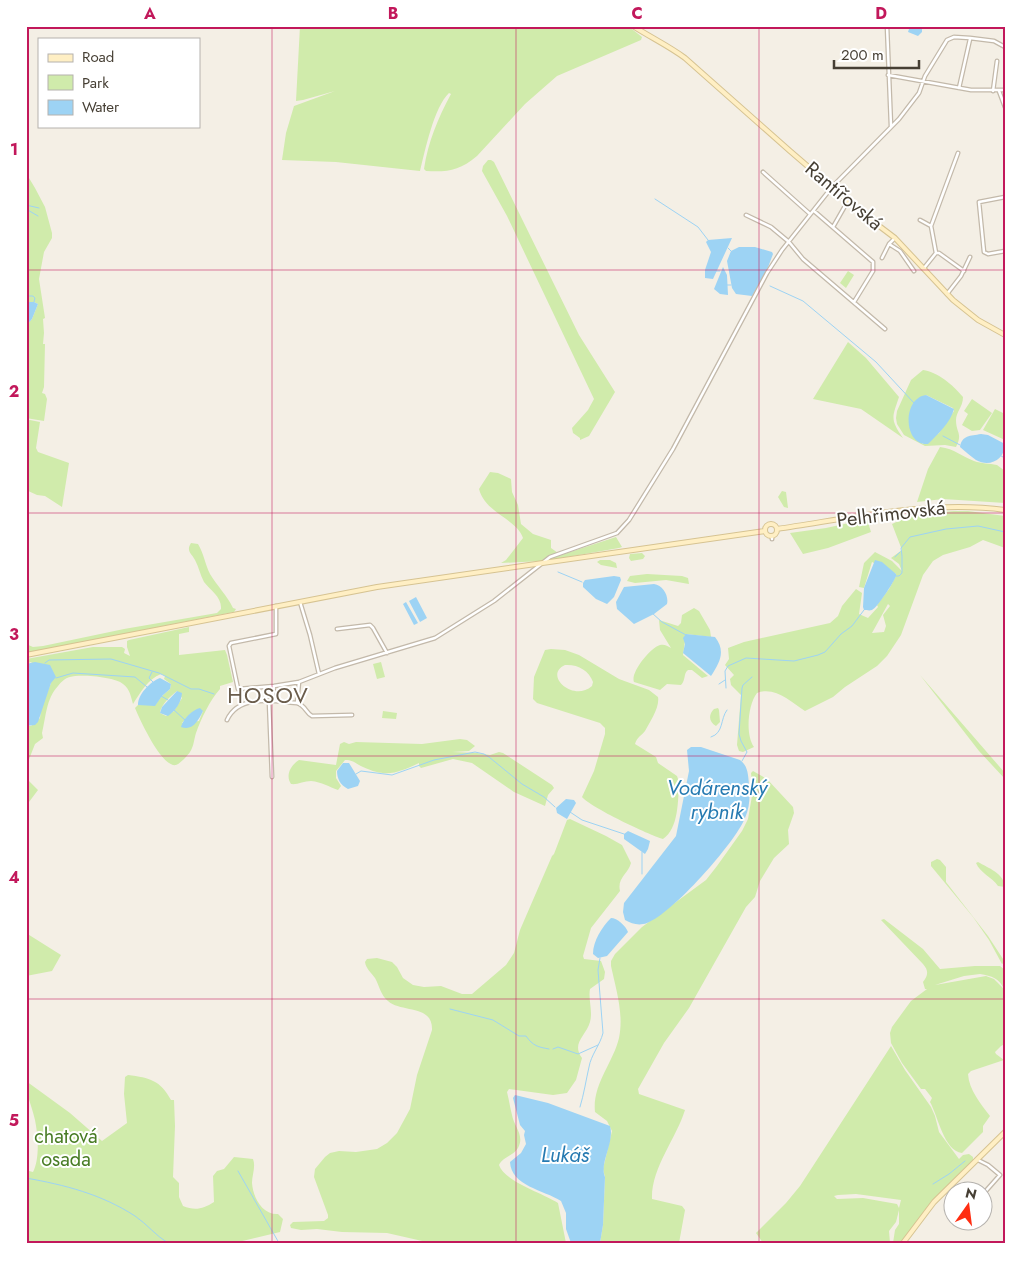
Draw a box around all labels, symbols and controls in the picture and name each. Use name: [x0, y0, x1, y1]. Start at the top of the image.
text: A: [143, 2, 156, 25]
text: B: [388, 2, 398, 25]
text: C: [631, 2, 643, 25]
text: D: [875, 2, 887, 25]
legend: [38, 38, 200, 128]
scale bar: [834, 38, 918, 70]
text: 200 m: [841, 44, 884, 66]
text: Road: [82, 46, 114, 68]
text: Park: [82, 72, 109, 94]
text: Water: [82, 96, 120, 118]
text: 1: [10, 138, 18, 161]
street label: Rantířovská: [799, 155, 889, 237]
text: 2: [9, 380, 19, 403]
street label: Pelhřimovská: [835, 493, 947, 535]
text: 3: [9, 623, 19, 646]
district label: HOSOV: [227, 679, 309, 711]
water label: Vodárenský rybník: [667, 773, 769, 827]
text: 4: [8, 866, 20, 889]
text: 5: [9, 1109, 19, 1132]
park label: chatová osada: [34, 1122, 98, 1174]
water label: Lukáš: [541, 1140, 591, 1170]
north arrow: [944, 1182, 994, 1232]
text: N: [963, 1182, 979, 1204]

